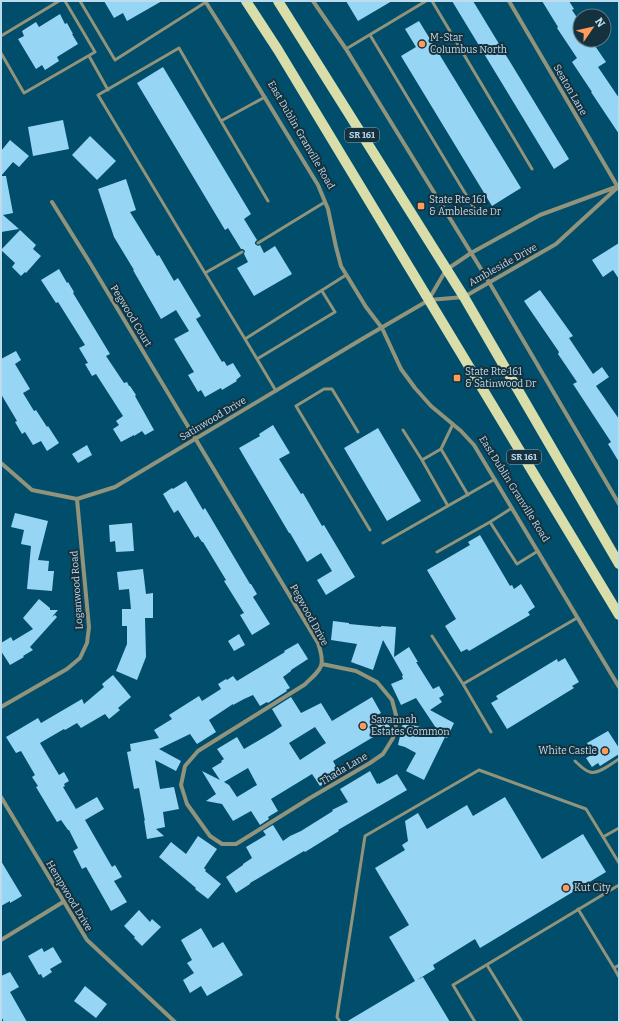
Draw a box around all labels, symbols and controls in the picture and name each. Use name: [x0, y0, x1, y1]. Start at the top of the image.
north arrow: [572, 8, 612, 48]
text: N: [592, 16, 608, 30]
place label: M-Star Columbus North: [430, 32, 508, 56]
marker: M-Star Columbus North: [417, 39, 427, 49]
street label: Seaton Lane: [551, 62, 589, 118]
street label: East Dublin Granville Road: [265, 79, 337, 191]
road number: SR 161: [345, 128, 379, 142]
place label: State Rte 161 & Ambleside Dr: [429, 194, 502, 218]
marker: State Rte 161 & Ambleside Dr: [416, 201, 426, 211]
street label: Ambleside Drive: [467, 241, 539, 289]
street label: Pegwood Court: [108, 283, 154, 349]
place label: State Rte 161 & Satinwood Dr: [465, 366, 537, 390]
marker: State Rte 161 & Satinwood Dr: [452, 373, 462, 383]
street label: Satinwood Drive: [177, 394, 249, 444]
street label: East Dublin Granville Road: [476, 434, 552, 544]
road number: SR 161: [507, 450, 541, 464]
street label: Loganwood Road: [68, 550, 86, 630]
street label: Pegwood Drive: [287, 582, 331, 648]
place label: Savannah Estates Common: [371, 714, 450, 738]
marker: Savannah Estates Common: [358, 721, 368, 731]
place label: White Castle: [538, 745, 597, 757]
marker: White Castle: [600, 746, 610, 756]
street label: Thada Lane: [318, 750, 370, 788]
street label: Hempwood Drive: [43, 858, 95, 934]
place label: Kut City: [574, 882, 611, 894]
marker: Kut City: [561, 883, 571, 893]

